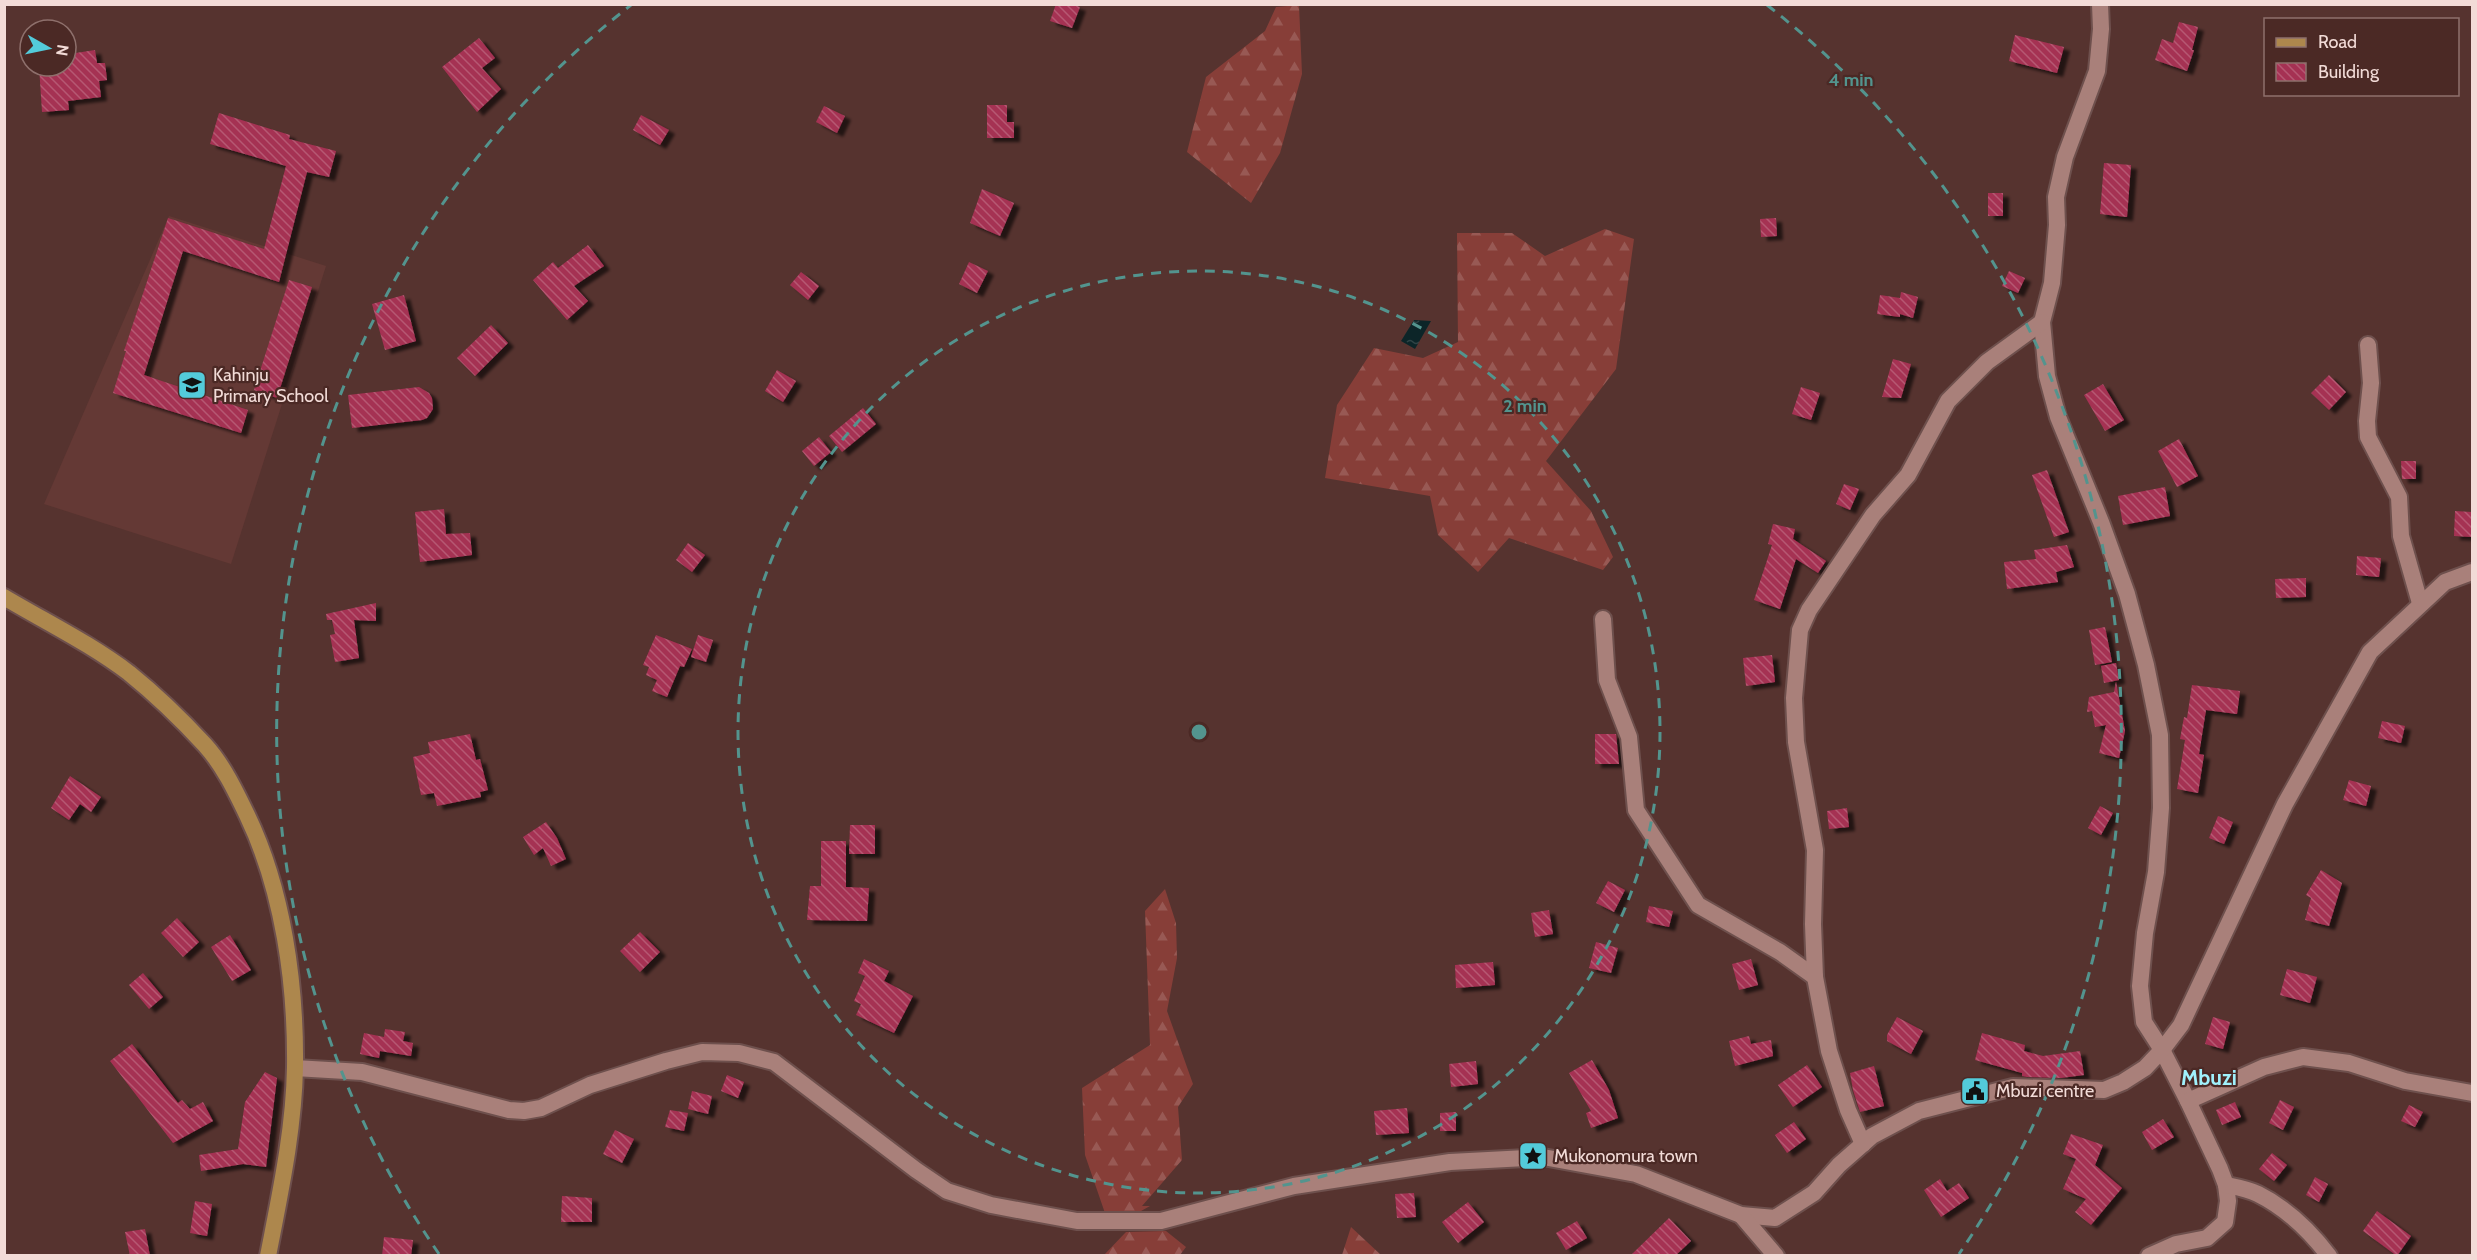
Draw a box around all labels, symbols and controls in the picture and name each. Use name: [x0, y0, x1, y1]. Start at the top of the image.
north arrow: [18, 18, 78, 78]
legend: [2264, 18, 2459, 96]
text: Road: [2318, 31, 2357, 53]
text: N: [52, 43, 73, 57]
text: Building: [2318, 61, 2380, 83]
text: 4 min: [1828, 69, 1874, 91]
place label: Kahinju Primary School: [213, 364, 329, 407]
school or university icon: Kahinju Primary School: [176, 369, 208, 401]
text: 2 min: [1503, 395, 1547, 417]
centre of rings: [1189, 722, 1209, 742]
district label: Mbuzi: [2181, 1065, 2237, 1090]
public building icon: Mbuzi centre: [1959, 1075, 1991, 1107]
place label: Mbuzi centre: [1996, 1080, 2094, 1102]
place icon: Mukonomura town: [1517, 1140, 1549, 1172]
place label: Mukonomura town: [1554, 1145, 1698, 1167]

